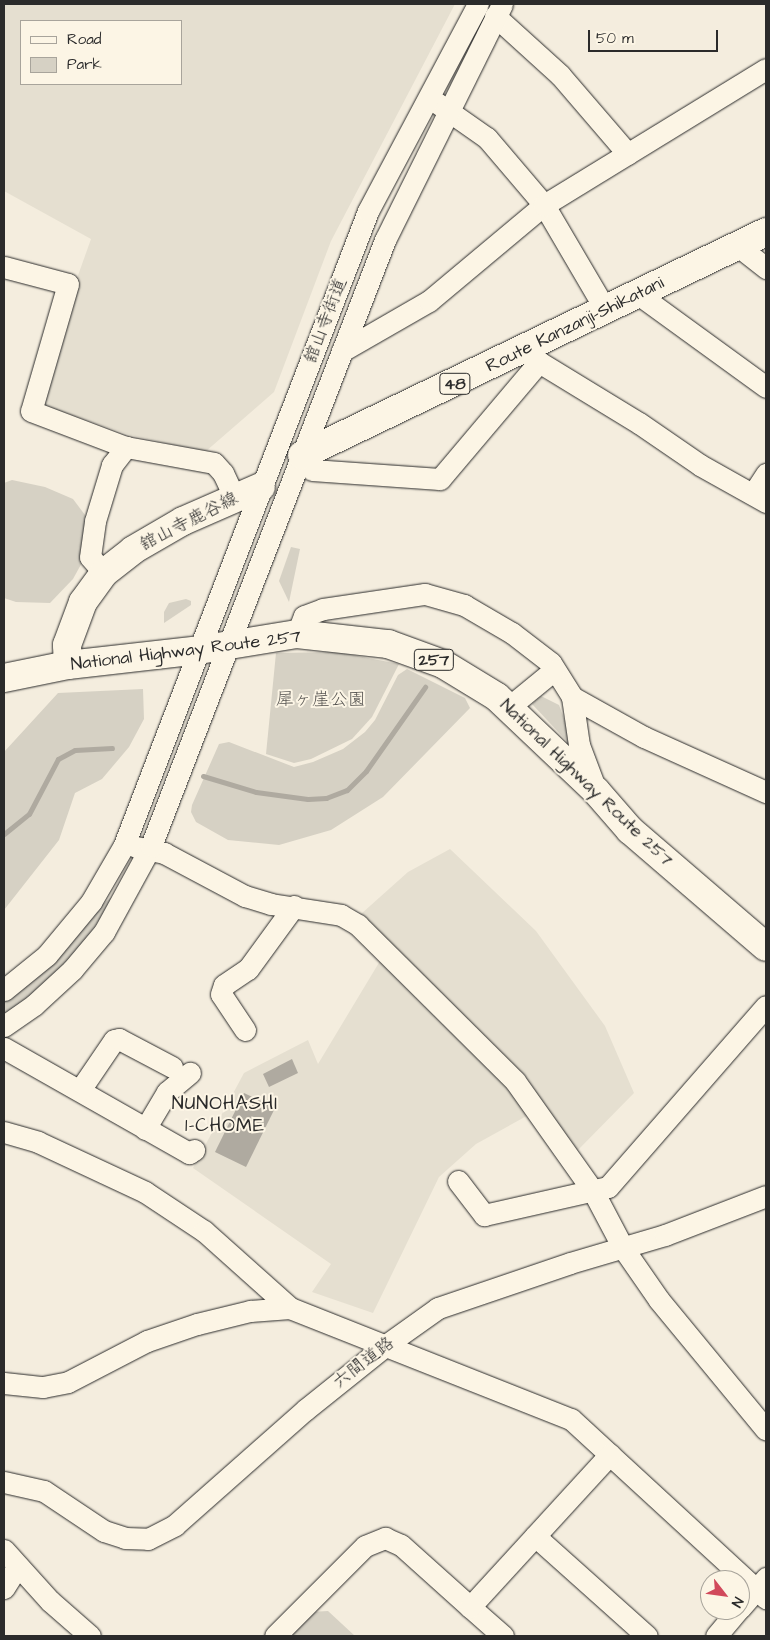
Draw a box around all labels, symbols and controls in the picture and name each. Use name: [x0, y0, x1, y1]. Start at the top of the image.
legend: [20, 20, 182, 85]
scale bar: [590, 20, 720, 52]
text: 50 m: [596, 28, 634, 49]
text: Road: [67, 29, 101, 50]
text: Park: [67, 54, 102, 75]
street label: Route Kanzanji-Shikatani: [482, 272, 668, 378]
street label: 舘山寺街道: [300, 275, 352, 367]
road number: 48: [439, 370, 471, 398]
street label: 舘山寺鹿谷線: [136, 488, 242, 556]
street label: National Highway Route 257: [70, 626, 302, 676]
road number: 257: [413, 646, 455, 674]
park label: 犀ヶ崖公園: [276, 689, 366, 711]
street label: National Highway Route 257: [495, 695, 677, 871]
district label: NUNOHASHI 1-CHOME: [171, 1093, 279, 1137]
street label: 六間道路: [329, 1332, 399, 1394]
north arrow: [700, 1570, 750, 1620]
text: N: [726, 1593, 748, 1611]

